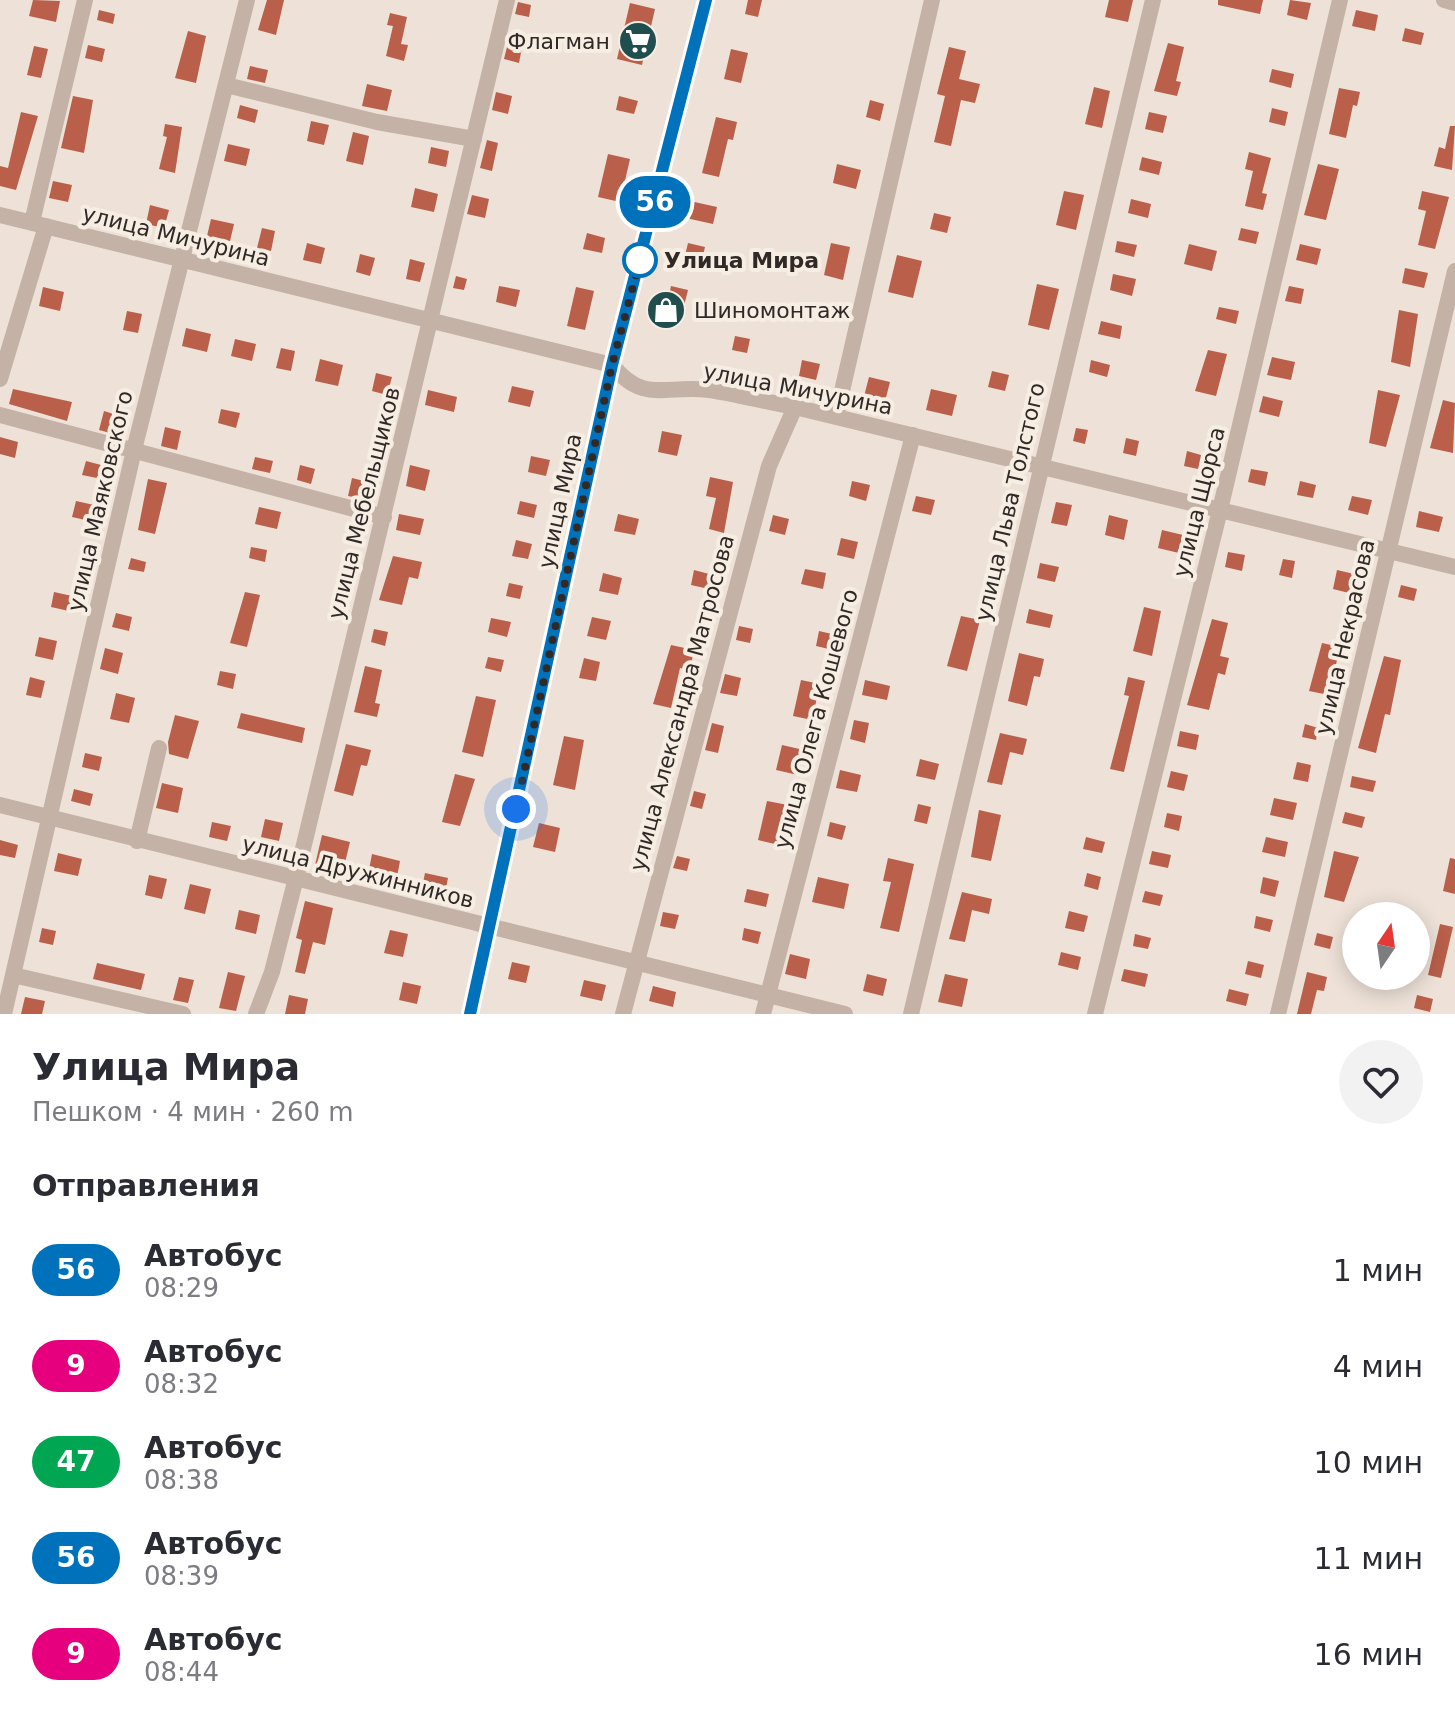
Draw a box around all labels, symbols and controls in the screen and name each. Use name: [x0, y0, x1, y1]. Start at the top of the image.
supermarket icon: Флагман: [617, 20, 659, 62]
place label: Флагман: [507, 29, 610, 54]
line badge: 56: [619, 176, 691, 228]
text: 56: [636, 185, 674, 218]
street label: улица Мичурина: [80, 201, 272, 271]
marker: Улица Мира: [623, 243, 657, 277]
place label: Улица Мира: [664, 248, 819, 273]
shop icon: Шиномонтаж: [645, 289, 687, 331]
place label: Шиномонтаж: [694, 298, 850, 323]
street label: улица Мичурина: [701, 358, 895, 420]
street label: улица Льва Толстого: [970, 380, 1050, 624]
street label: улица Мебельщиков: [323, 384, 405, 622]
street label: улица Маяковского: [62, 388, 138, 614]
street label: улица Щорса: [1168, 424, 1230, 580]
street label: улица Мира: [533, 431, 587, 571]
street label: улица Александра Матросова: [625, 532, 739, 874]
street label: улица Некрасова: [1310, 537, 1380, 737]
street label: улица Олега Кошевого: [769, 586, 863, 852]
your location: [496, 789, 536, 829]
street label: улица Дружинников: [240, 831, 476, 913]
north arrow: [1342, 902, 1430, 990]
map controls: [1342, 902, 1430, 990]
button: heart: [1339, 1040, 1423, 1124]
text: Улица Мира: [32, 1045, 300, 1089]
text: Пешком · 4 мин · 260 m: [32, 1097, 354, 1127]
text: Отправления: [32, 1168, 260, 1203]
text: Автобус: [144, 1238, 283, 1273]
text: 56: [57, 1253, 95, 1286]
text: 1 мин: [1333, 1253, 1423, 1288]
text: 08:29: [144, 1273, 219, 1303]
text: Автобус: [144, 1334, 283, 1369]
text: 9: [66, 1349, 86, 1382]
text: 4 мин: [1333, 1349, 1423, 1384]
text: 08:32: [144, 1369, 219, 1399]
text: Автобус: [144, 1430, 283, 1465]
text: 47: [57, 1445, 95, 1478]
text: 10 мин: [1314, 1445, 1423, 1480]
text: 08:38: [144, 1465, 219, 1495]
text: Автобус: [144, 1526, 283, 1561]
text: 56: [57, 1541, 95, 1574]
text: 11 мин: [1314, 1541, 1423, 1576]
text: 08:39: [144, 1561, 219, 1591]
text: Автобус: [144, 1622, 283, 1657]
text: 9: [66, 1637, 86, 1670]
text: 16 мин: [1314, 1637, 1423, 1672]
text: 08:44: [144, 1657, 219, 1687]

